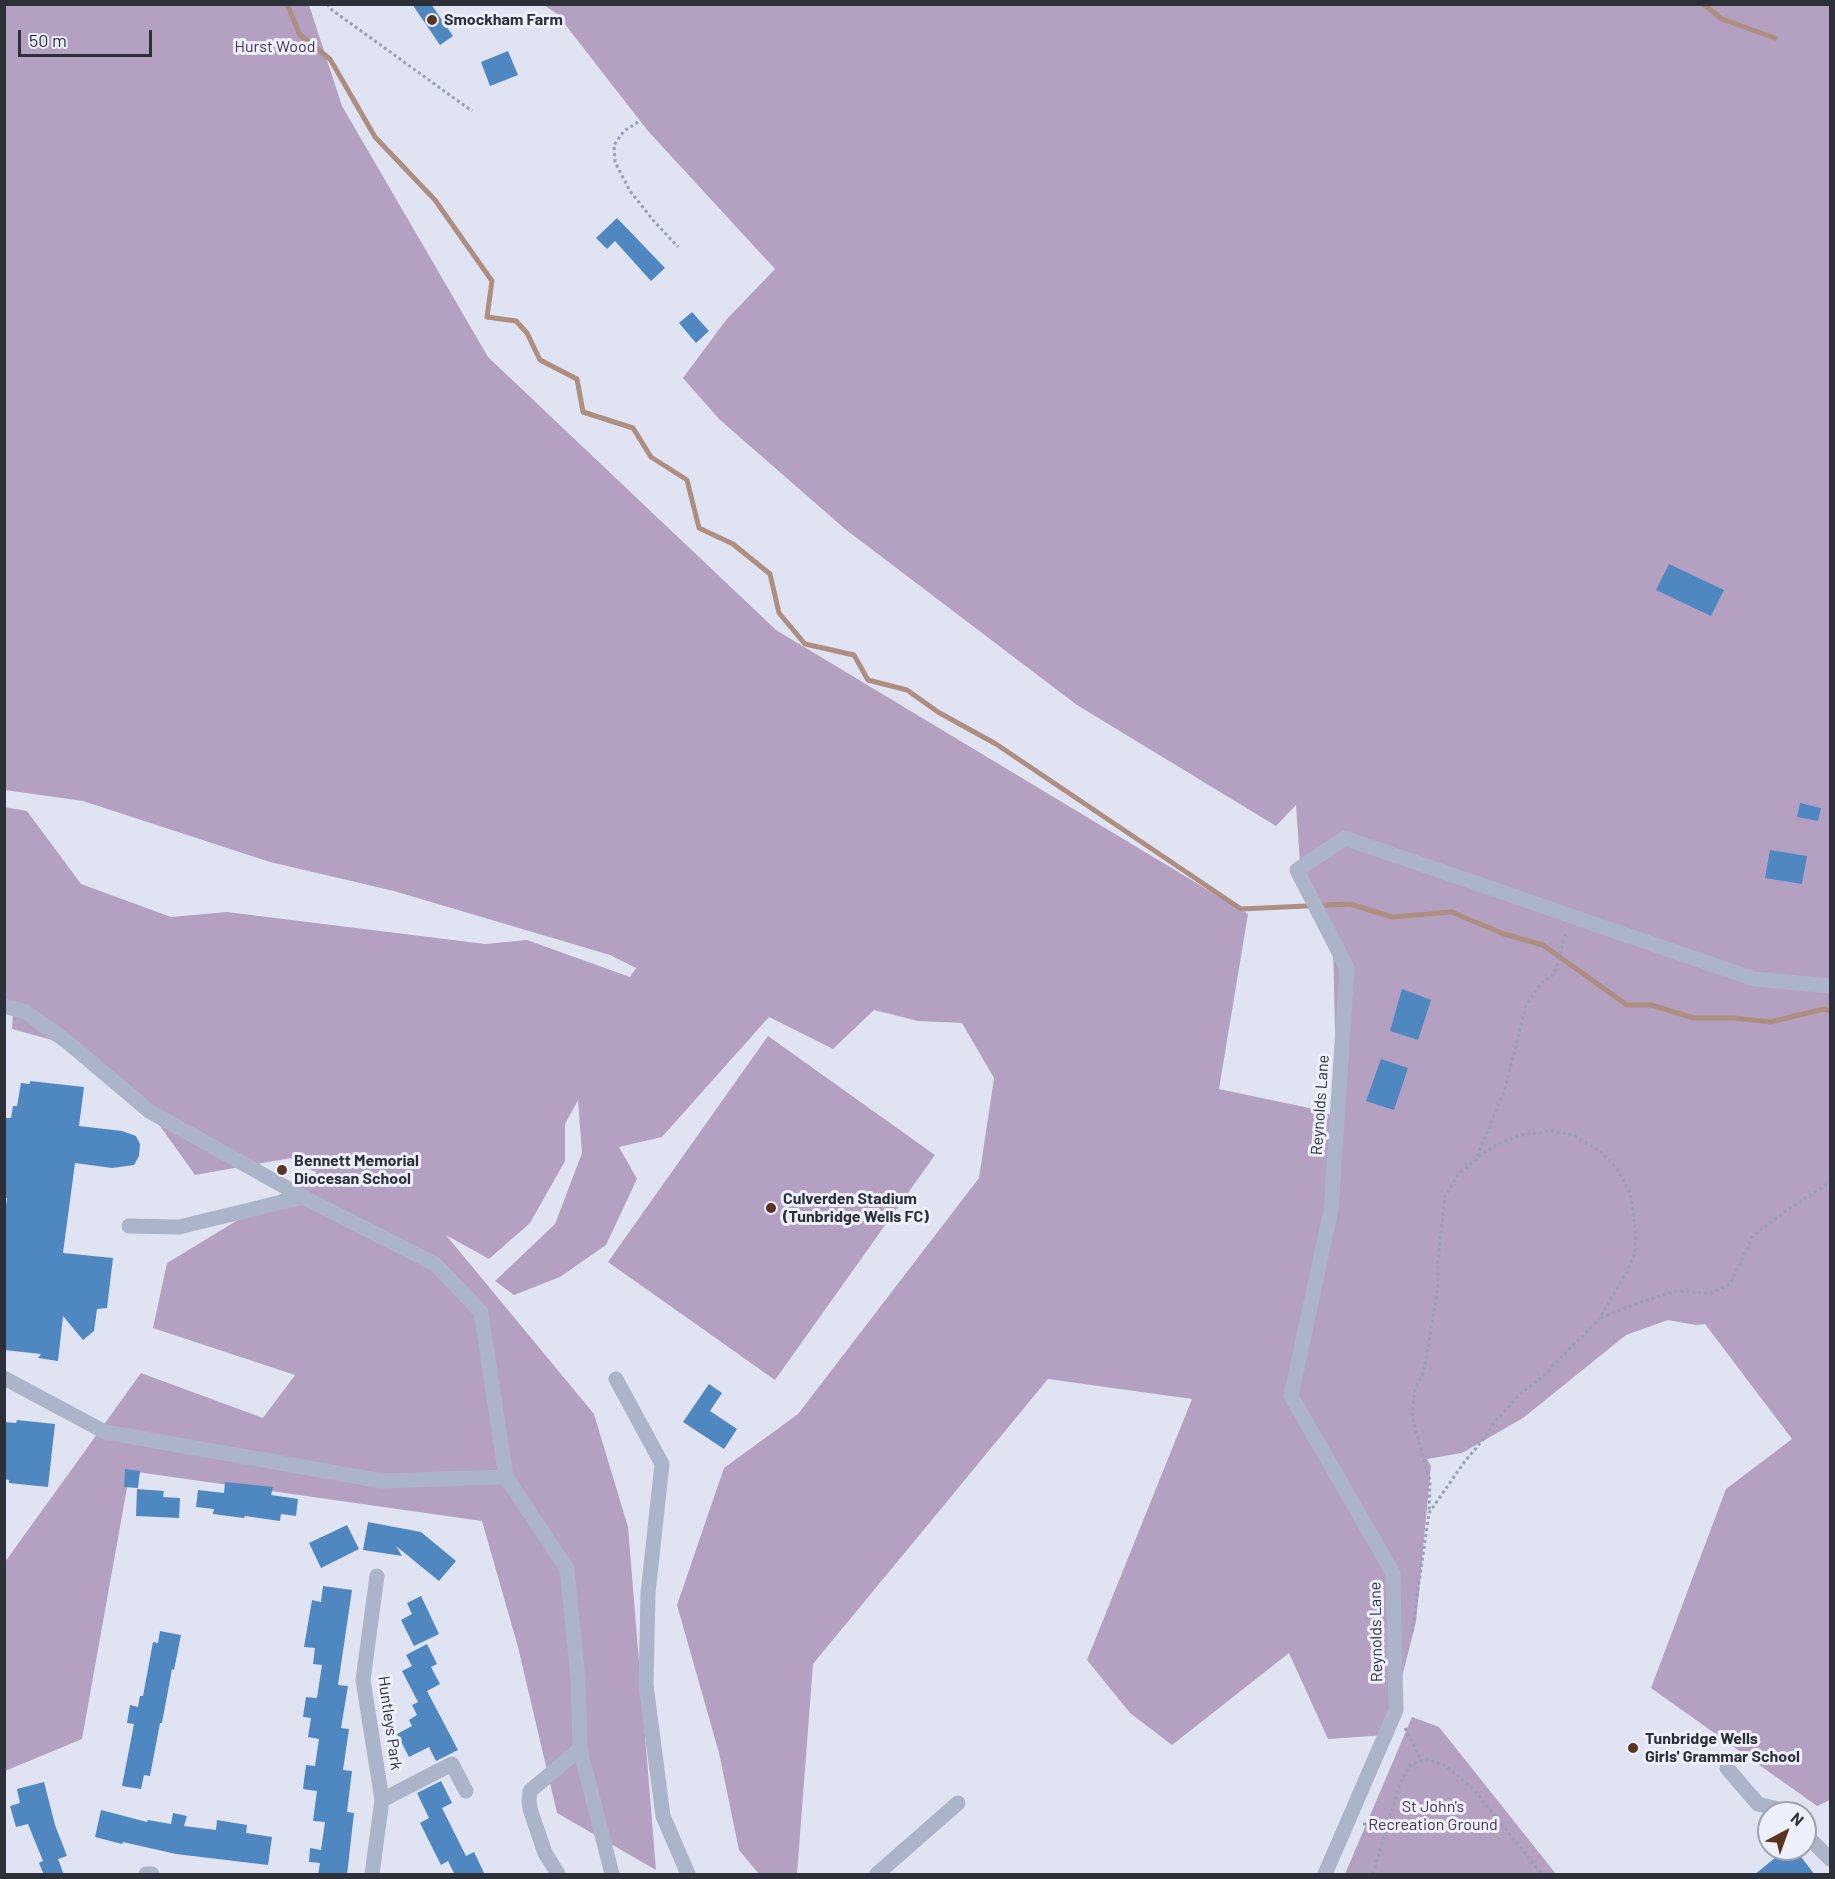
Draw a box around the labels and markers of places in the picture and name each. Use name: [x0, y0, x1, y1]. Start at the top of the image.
place label: Smockham Farm: [444, 10, 563, 30]
marker: Smockham Farm: [425, 13, 439, 27]
place label: Bennett Memorial Diocesan School: [294, 1151, 419, 1189]
marker: Bennett Memorial Diocesan School: [275, 1163, 289, 1177]
place label: Culverden Stadium (Tunbridge Wells FC): [783, 1189, 929, 1227]
marker: Culverden Stadium (Tunbridge Wells FC): [764, 1201, 778, 1215]
place label: Tunbridge Wells Girls' Grammar School: [1645, 1729, 1800, 1767]
marker: Tunbridge Wells Girls' Grammar School: [1626, 1741, 1640, 1755]

